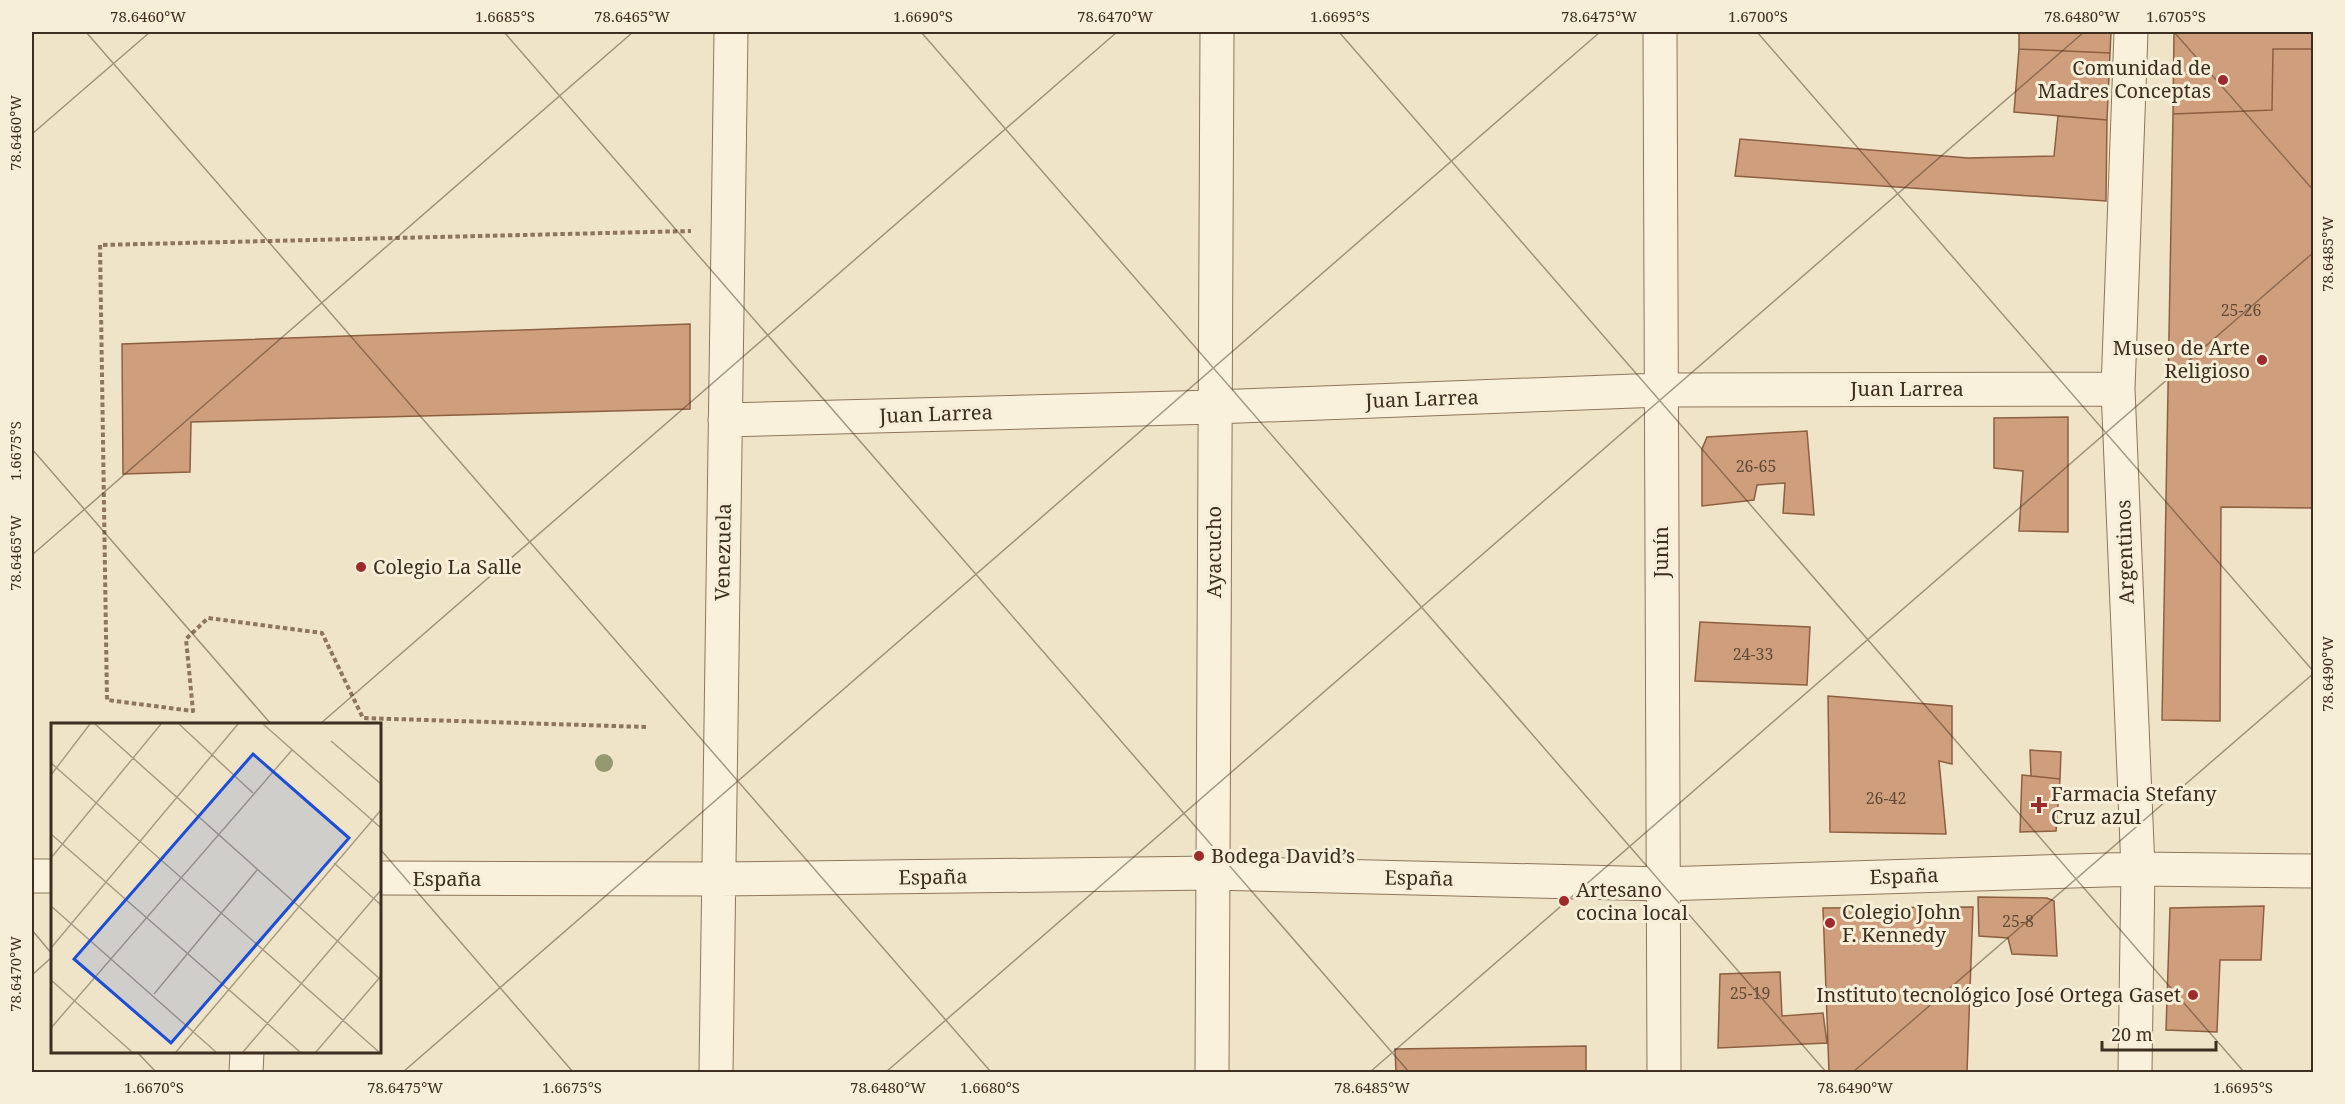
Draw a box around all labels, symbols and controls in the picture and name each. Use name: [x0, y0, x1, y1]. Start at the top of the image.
text: 78.6460°W: [110, 6, 186, 26]
text: 1.6685°S: [475, 6, 535, 26]
text: 78.6465°W: [594, 6, 670, 26]
text: 1.6690°S: [893, 6, 953, 26]
text: 78.6470°W: [1077, 6, 1153, 26]
text: 1.6695°S: [1310, 6, 1370, 26]
text: 78.6475°W: [1561, 6, 1637, 26]
text: 1.6700°S: [1728, 6, 1788, 26]
text: 78.6480°W: [2044, 6, 2120, 26]
text: 1.6705°S: [2146, 6, 2206, 26]
place label: Comunidad de Madres Conceptas: [2038, 54, 2211, 104]
marker: Comunidad de Madres Conceptas: [2216, 73, 2230, 87]
text: 78.6460°W: [5, 95, 25, 171]
text: 78.6485°W: [2317, 216, 2337, 292]
house number: 25-26: [2221, 299, 2261, 321]
place label: Museo de Arte Religioso: [2113, 334, 2250, 384]
marker: Museo de Arte Religioso: [2255, 353, 2269, 367]
street label: Juan Larrea: [1849, 375, 1964, 402]
street label: Juan Larrea: [1364, 383, 1479, 414]
street label: Juan Larrea: [878, 398, 993, 429]
text: 1.6675°S: [5, 421, 25, 481]
house number: 26-65: [1736, 455, 1776, 477]
street label: Argentinos: [2109, 499, 2140, 605]
street label: Venezuela: [708, 503, 737, 601]
street label: Ayacucho: [1200, 506, 1227, 598]
text: 78.6465°W: [5, 515, 25, 591]
street label: Junín: [1647, 526, 1674, 579]
place label: Colegio La Salle: [373, 553, 522, 580]
marker: Colegio La Salle: [354, 560, 368, 574]
text: 78.6490°W: [2317, 636, 2337, 712]
house number: 24-33: [1733, 643, 1773, 665]
inset map: [51, 723, 381, 1053]
place label: Farmacia Stefany Cruz azul: [2051, 780, 2217, 830]
house number: 26-42: [1866, 787, 1906, 809]
marker: Farmacia Stefany Cruz azul: [2032, 798, 2046, 812]
place label: Bodega David’s: [1211, 842, 1355, 869]
marker: Bodega David’s: [1192, 849, 1206, 863]
street label: España: [1869, 861, 1939, 890]
street label: España: [898, 862, 968, 891]
street label: España: [1384, 863, 1454, 892]
street label: España: [412, 865, 482, 892]
place label: Artesano cocina local: [1576, 876, 1688, 926]
marker: Artesano cocina local: [1557, 894, 1571, 908]
place label: Colegio John F. Kennedy: [1842, 898, 1961, 948]
house number: 25-8: [2002, 910, 2034, 932]
marker: Colegio John F. Kennedy: [1823, 916, 1837, 930]
text: 78.6470°W: [5, 936, 25, 1012]
place label: Instituto tecnológico José Ortega Gaset: [1816, 981, 2181, 1008]
house number: 25-19: [1730, 982, 1770, 1004]
marker: Instituto tecnológico José Ortega Gaset: [2186, 988, 2200, 1002]
scale bar: [2102, 1014, 2216, 1052]
text: 20 m: [2111, 1022, 2153, 1046]
text: 1.6670°S: [124, 1077, 184, 1097]
text: 78.6475°W: [367, 1077, 443, 1097]
text: 1.6675°S: [542, 1077, 602, 1097]
text: 78.6480°W: [850, 1077, 926, 1097]
text: 1.6680°S: [960, 1077, 1020, 1097]
text: 78.6485°W: [1334, 1077, 1410, 1097]
text: 78.6490°W: [1817, 1077, 1893, 1097]
text: 1.6695°S: [2213, 1077, 2273, 1097]

